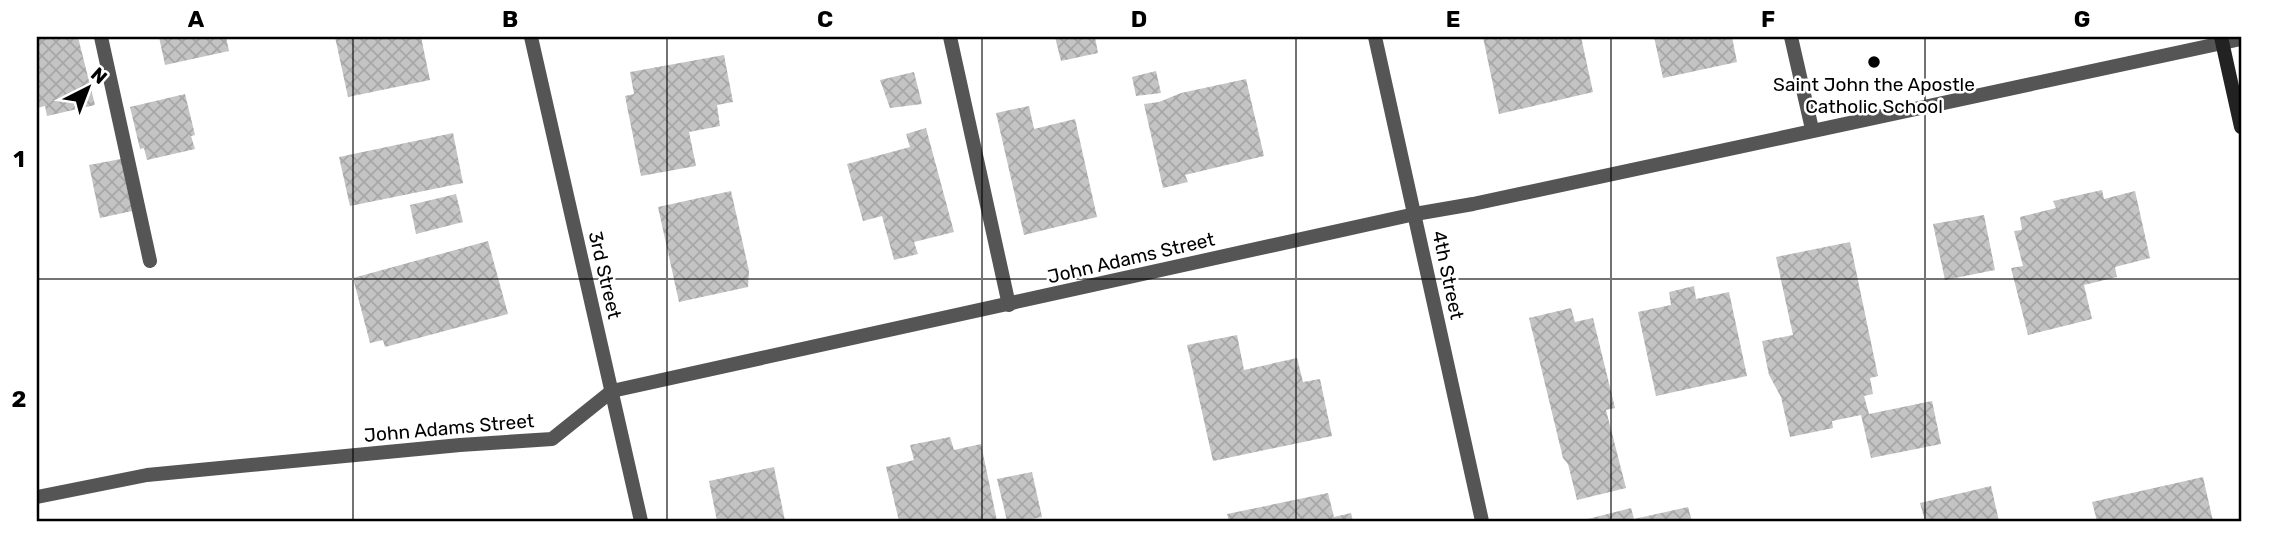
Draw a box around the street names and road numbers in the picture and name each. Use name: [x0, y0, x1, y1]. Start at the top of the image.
street label: John Adams Street: [1045, 227, 1217, 288]
street label: 4th Street: [1427, 228, 1469, 322]
street label: 3rd Street: [584, 229, 626, 322]
street label: John Adams Street: [363, 409, 536, 447]

